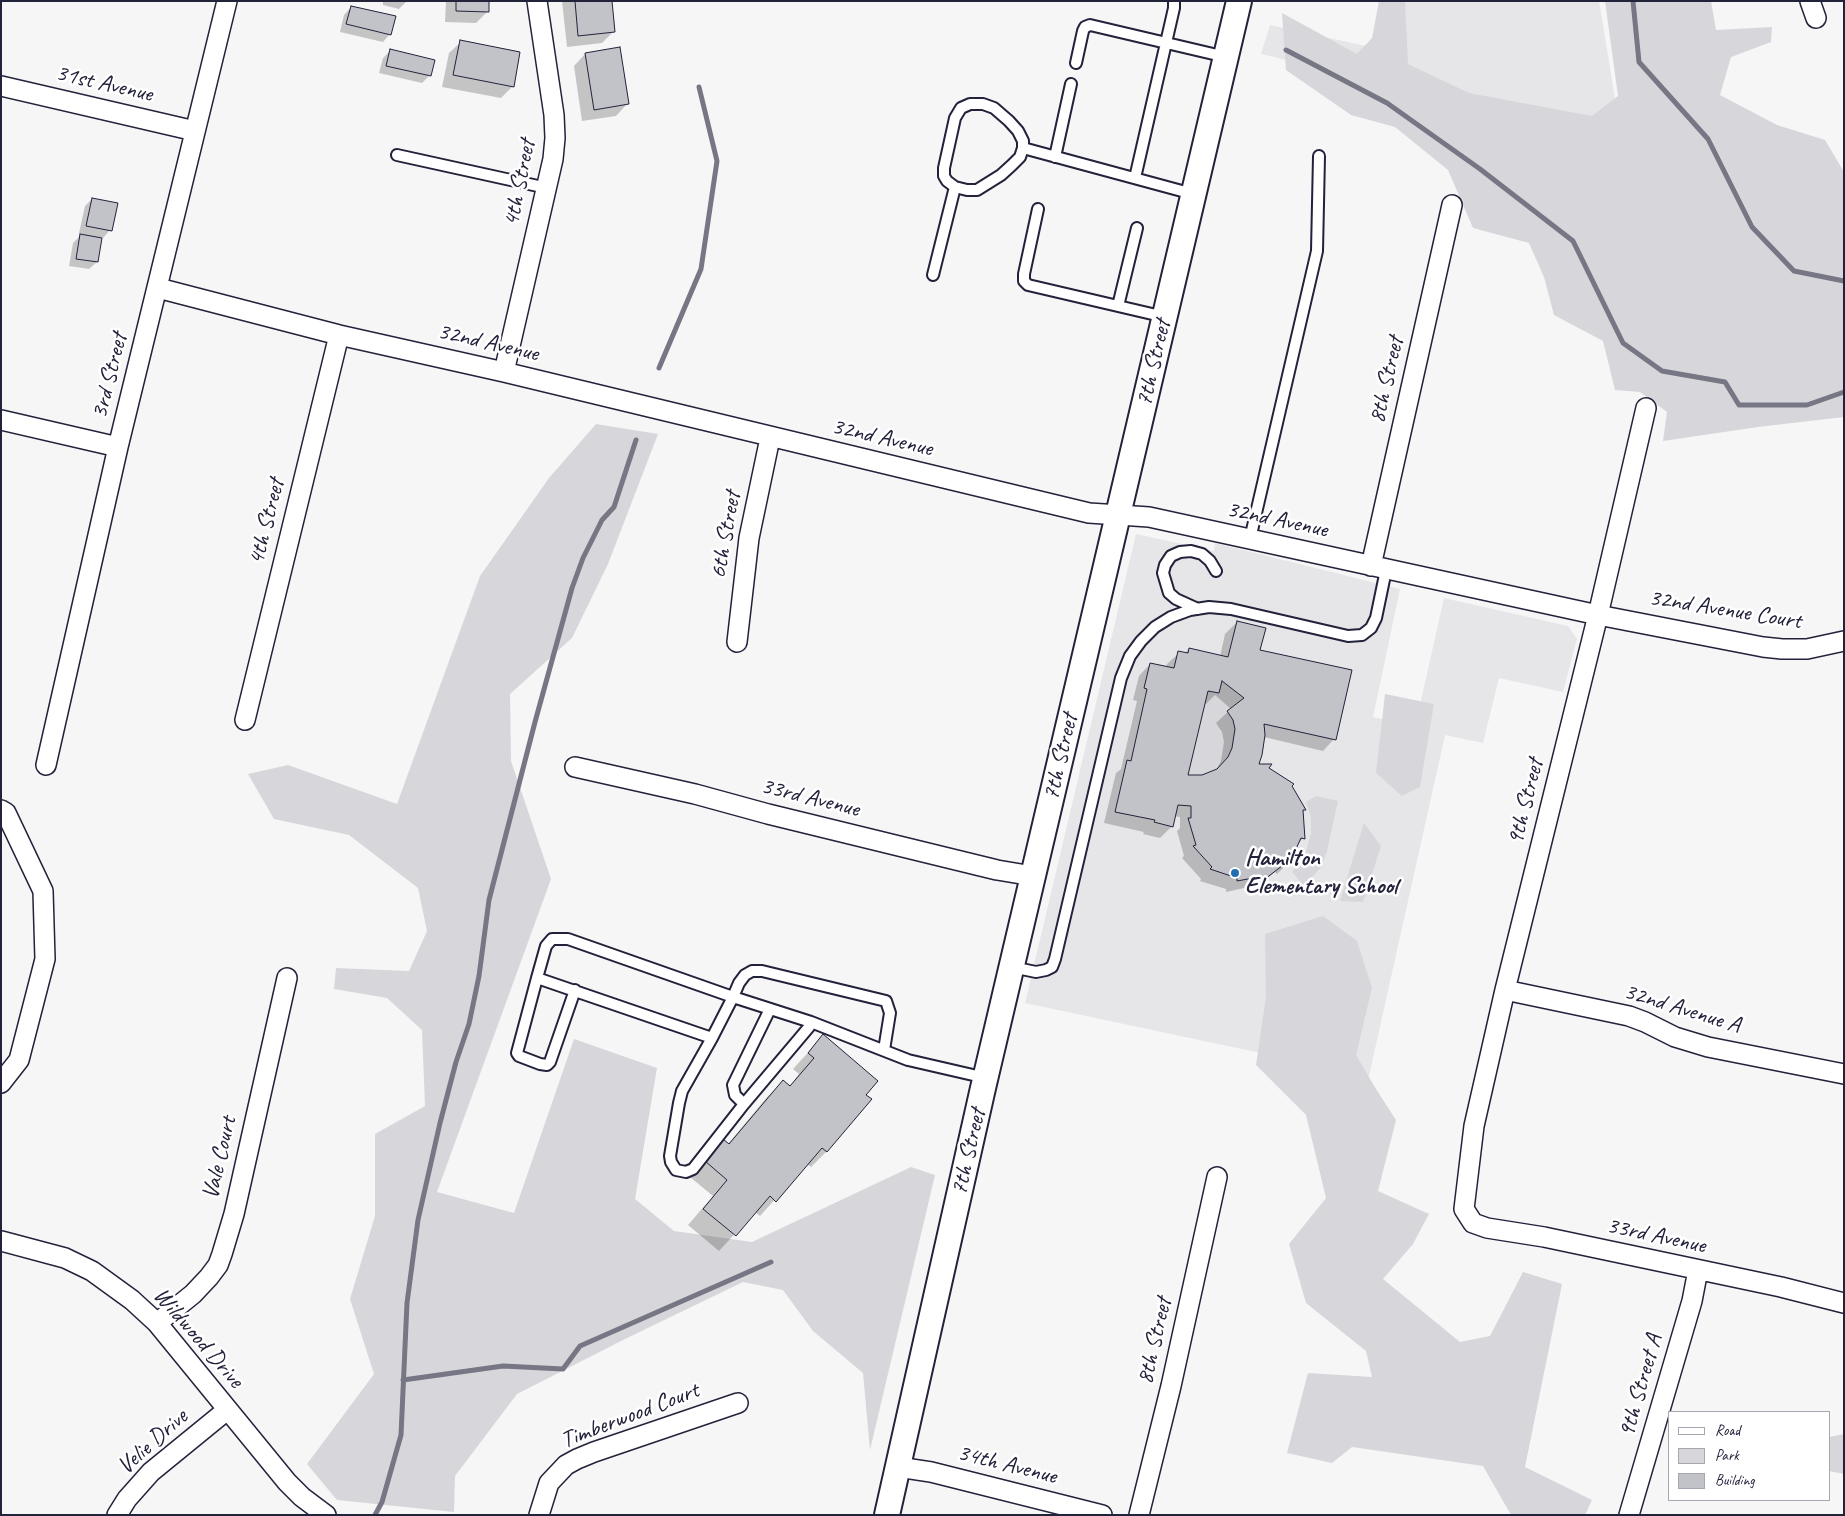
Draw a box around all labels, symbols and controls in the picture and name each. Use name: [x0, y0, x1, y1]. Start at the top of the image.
street label: 31st Avenue: [53, 59, 155, 109]
street label: 4th Street: [497, 137, 543, 229]
street label: 32nd Avenue: [435, 317, 541, 369]
street label: 7th Street: [1130, 317, 1178, 409]
street label: 3rd Street: [86, 330, 134, 422]
street label: 8th Street: [1363, 334, 1411, 426]
street label: 32nd Avenue: [829, 412, 935, 464]
street label: 4th Street: [242, 476, 292, 568]
street label: 6th Street: [704, 489, 748, 581]
street label: 32nd Avenue: [1224, 495, 1330, 545]
street label: 32nd Avenue Court: [1647, 584, 1803, 636]
street label: 7th Street: [1037, 711, 1085, 803]
street label: 9th Street: [1501, 756, 1551, 848]
street label: 33rd Avenue: [758, 772, 862, 824]
place label: Hamilton Elementary School: [1245, 845, 1397, 901]
marker: Hamilton Elementary School: [1229, 867, 1241, 879]
street label: 32nd Avenue A: [1620, 978, 1744, 1040]
street label: 7th Street: [945, 1106, 993, 1198]
street label: Vale Court: [197, 1114, 243, 1202]
street label: 33rd Avenue: [1604, 1211, 1708, 1261]
street label: Wildwood Drive: [147, 1282, 249, 1394]
street label: 8th Street: [1131, 1295, 1179, 1387]
street label: 9th Street A: [1613, 1331, 1669, 1441]
street label: Timberwood Court: [557, 1376, 703, 1456]
street label: Velie Drive: [112, 1403, 194, 1481]
legend: [1668, 1411, 1830, 1501]
text: Road: [1715, 1421, 1740, 1440]
street label: 34th Avenue: [954, 1439, 1060, 1491]
text: Park: [1715, 1446, 1739, 1465]
text: Building: [1715, 1471, 1754, 1490]

